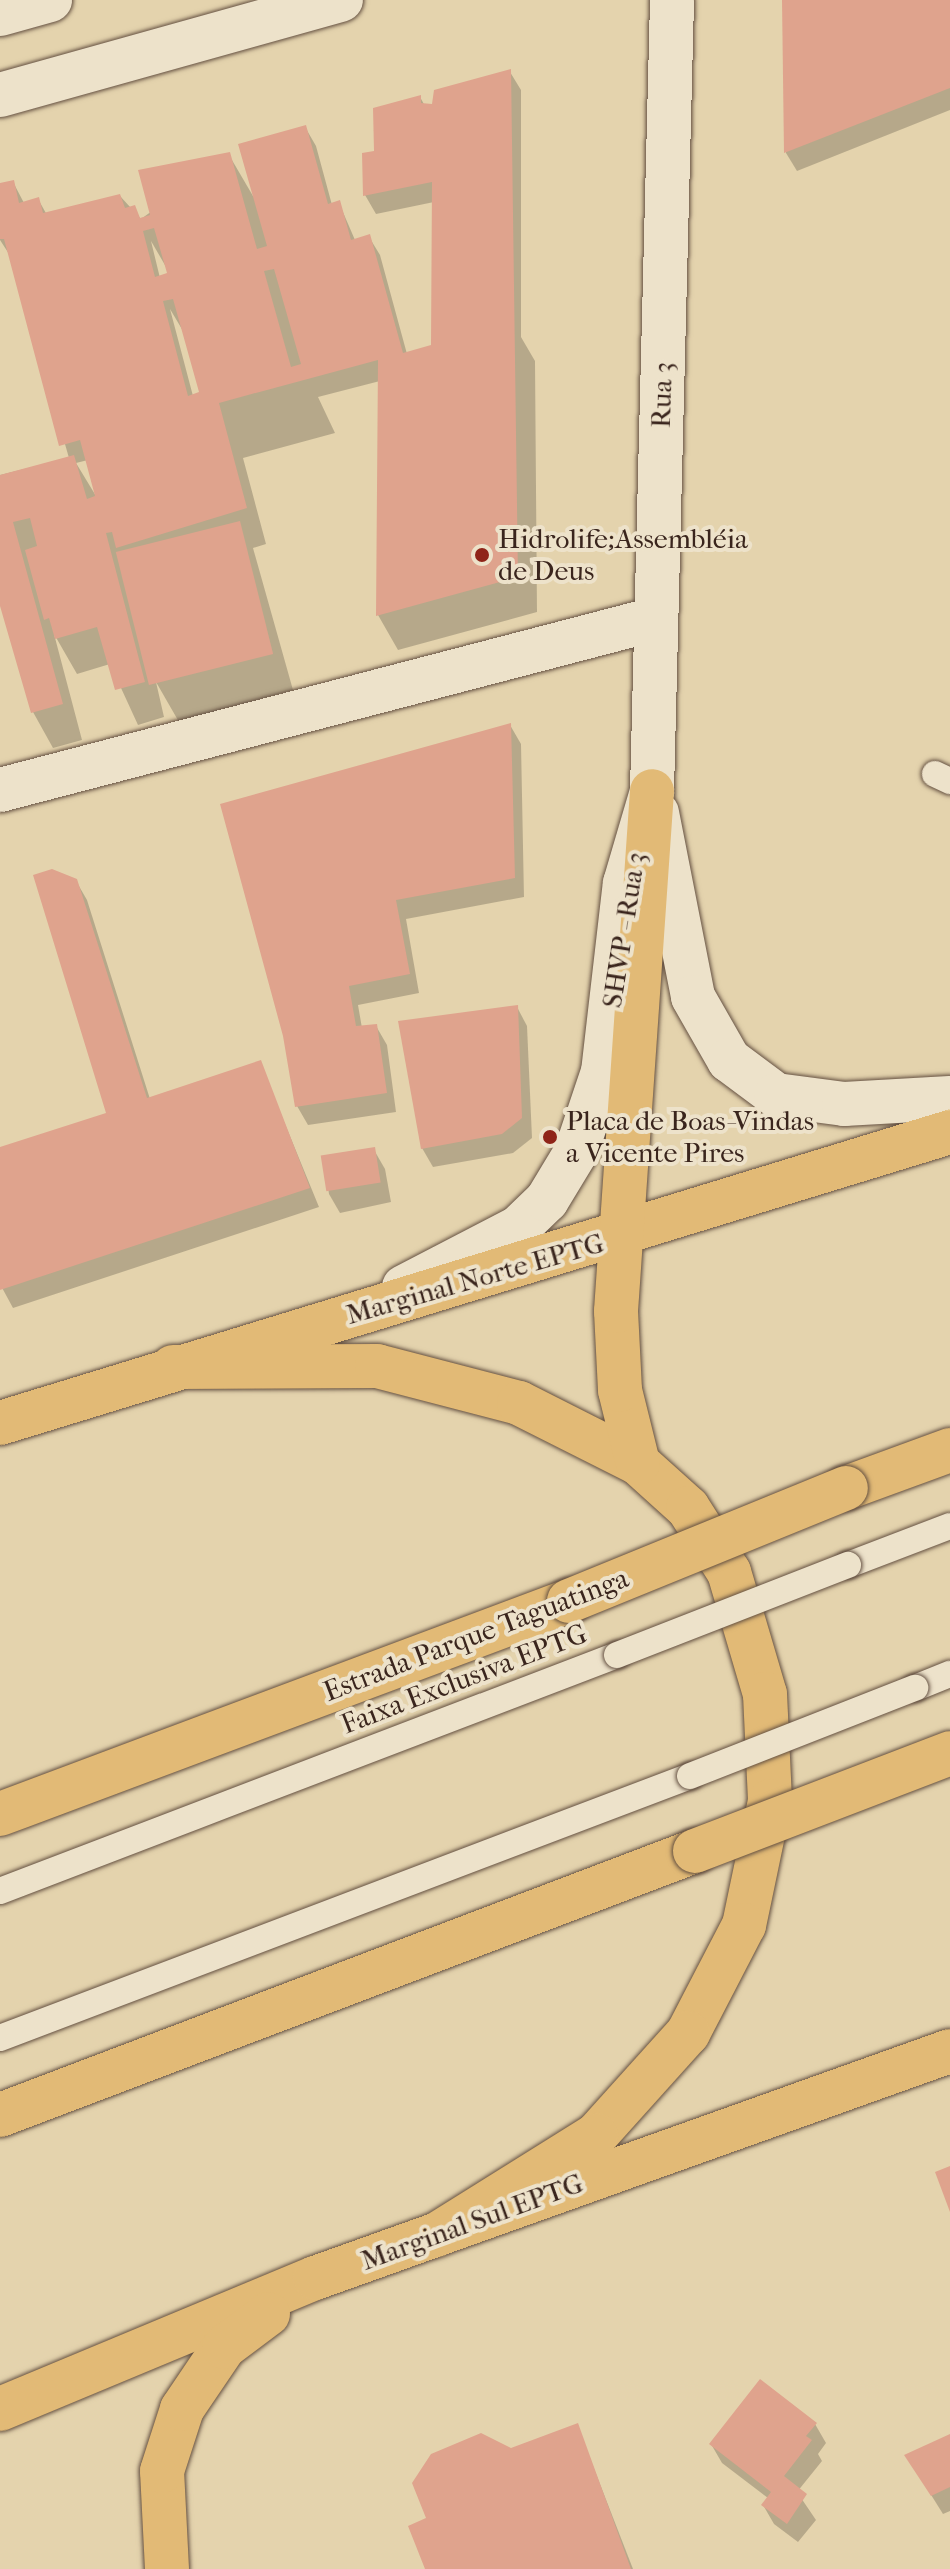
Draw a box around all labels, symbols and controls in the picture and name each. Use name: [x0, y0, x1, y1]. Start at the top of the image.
street label: Rua 3: [644, 361, 680, 429]
place label: Hidrolife;Assembléia de Deus: [498, 522, 748, 588]
marker: Hidrolife;Assembléia de Deus: [473, 546, 491, 564]
street label: SHVP - Rua 3: [595, 850, 653, 1010]
place label: Placa de Boas-Vindas a Vicente Pires: [566, 1104, 814, 1170]
marker: Placa de Boas-Vindas a Vicente Pires: [541, 1128, 559, 1146]
street label: Marginal Norte EPTG: [342, 1226, 608, 1332]
street label: Estrada Parque Taguatinga: [319, 1561, 633, 1709]
street label: Faixa Exclusiva EPTG: [336, 1617, 592, 1741]
street label: Marginal Sul EPTG: [356, 2166, 588, 2278]

